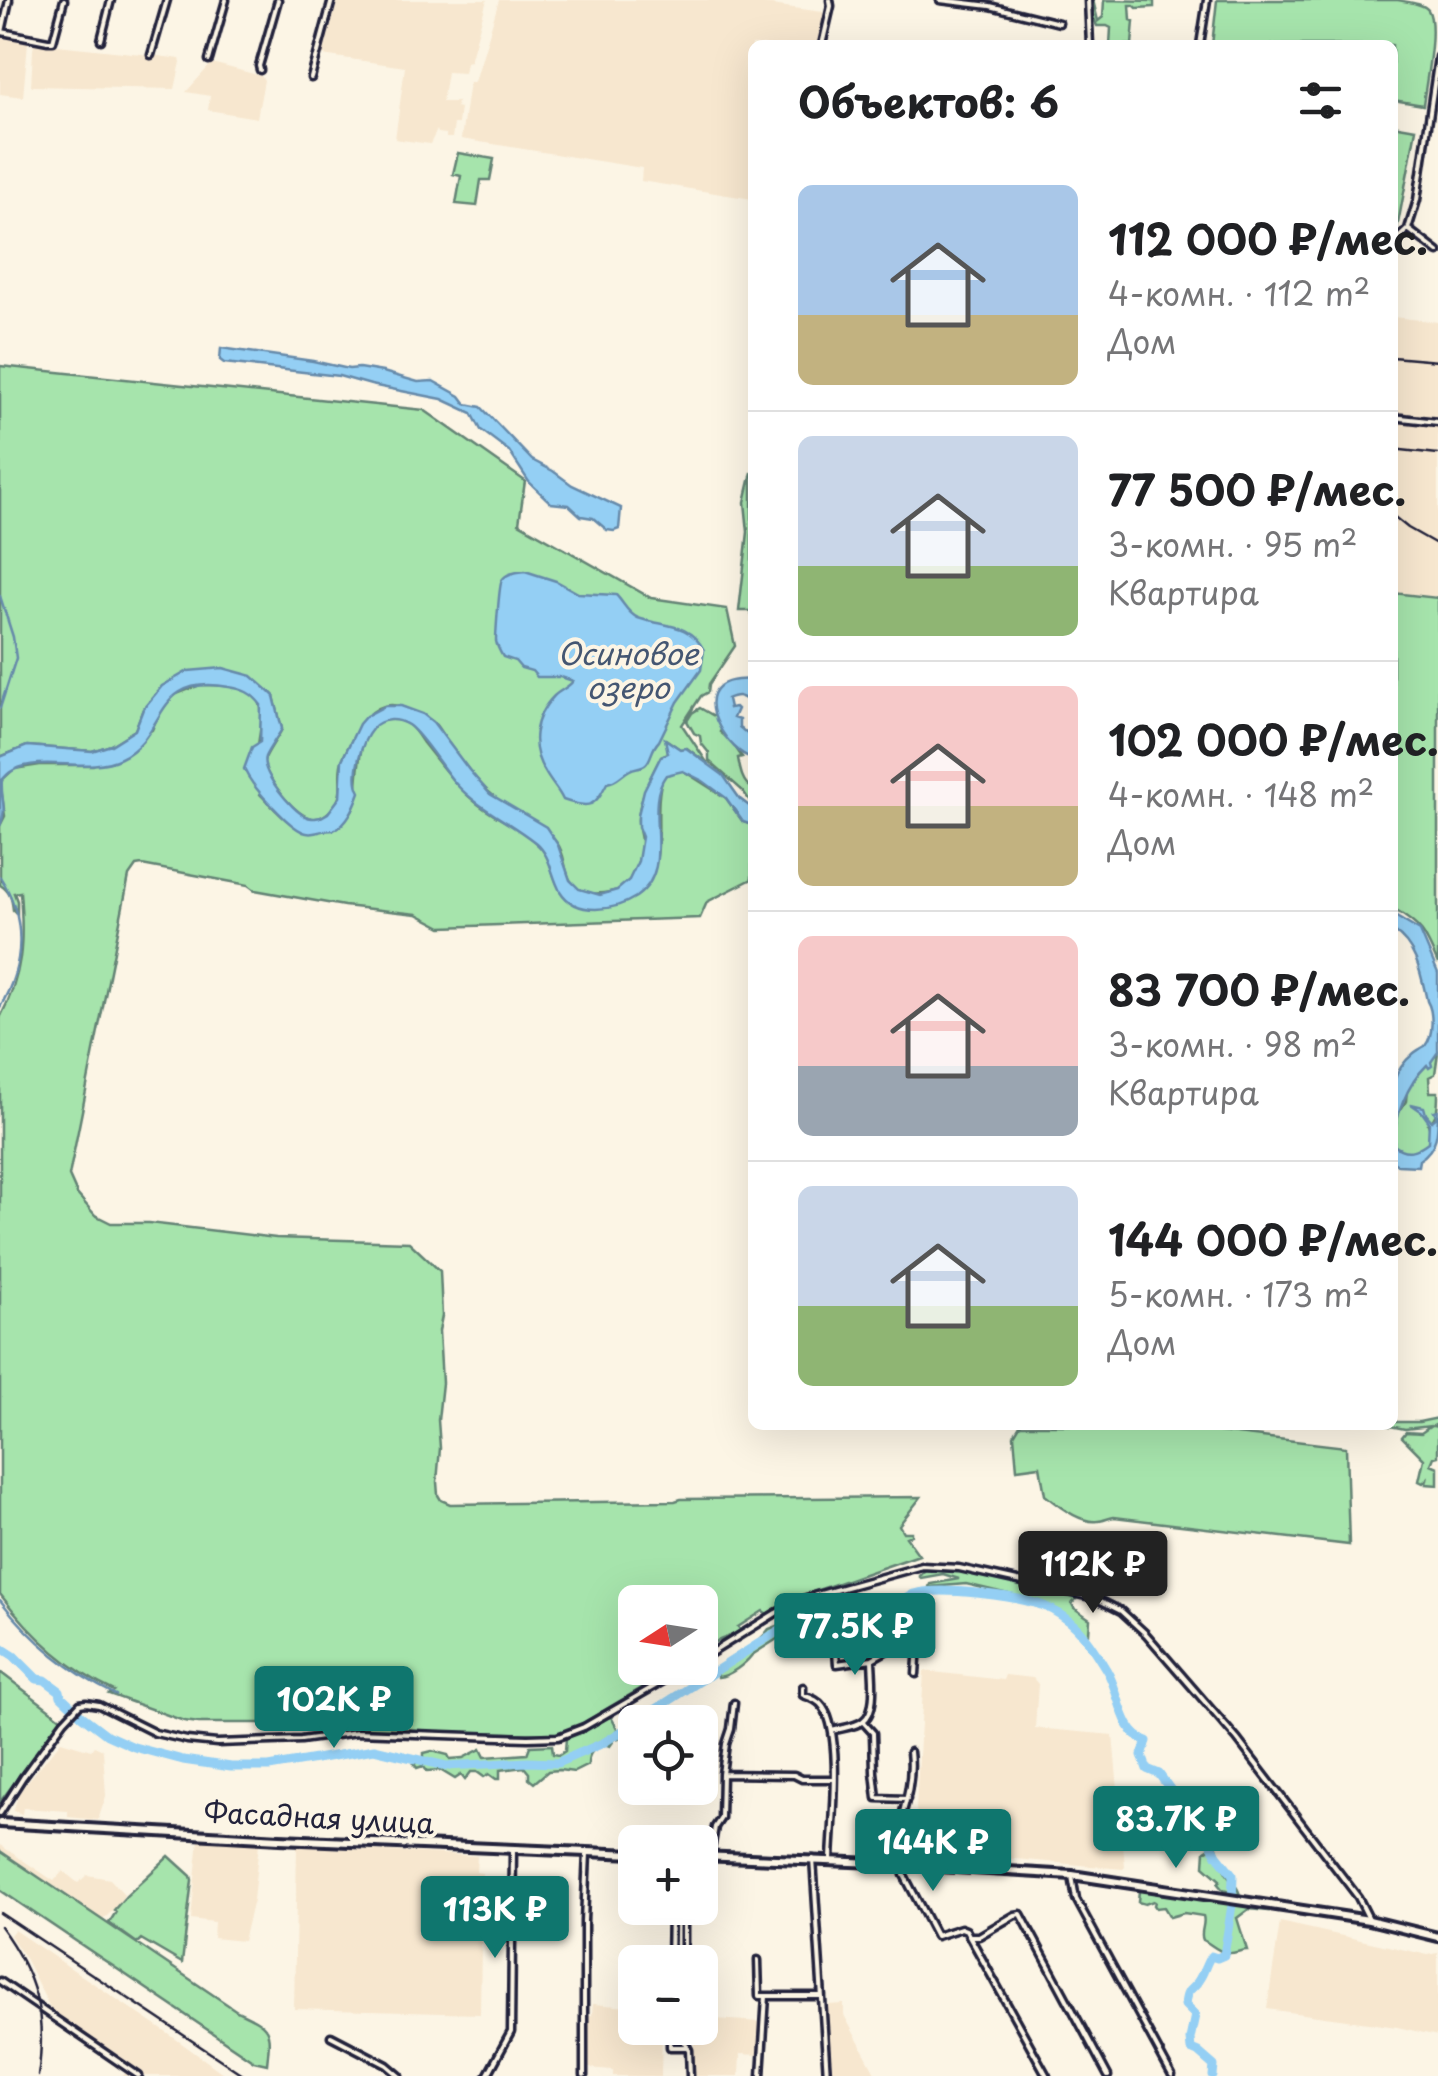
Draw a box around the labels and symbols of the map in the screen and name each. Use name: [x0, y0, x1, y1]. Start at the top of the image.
water label: Осиновое озеро: [557, 630, 700, 709]
pin: 112K ₽: [1012, 1531, 1174, 1616]
north arrow: [618, 1585, 718, 1685]
pin: 77.5K ₽: [763, 1593, 947, 1678]
pin: 102K ₽: [253, 1666, 415, 1751]
pin: 83.7K ₽: [1084, 1786, 1268, 1871]
street label: Фасадная улица: [203, 1789, 436, 1844]
pin: 144K ₽: [852, 1809, 1014, 1894]
pin: 113K ₽: [414, 1876, 576, 1961]

